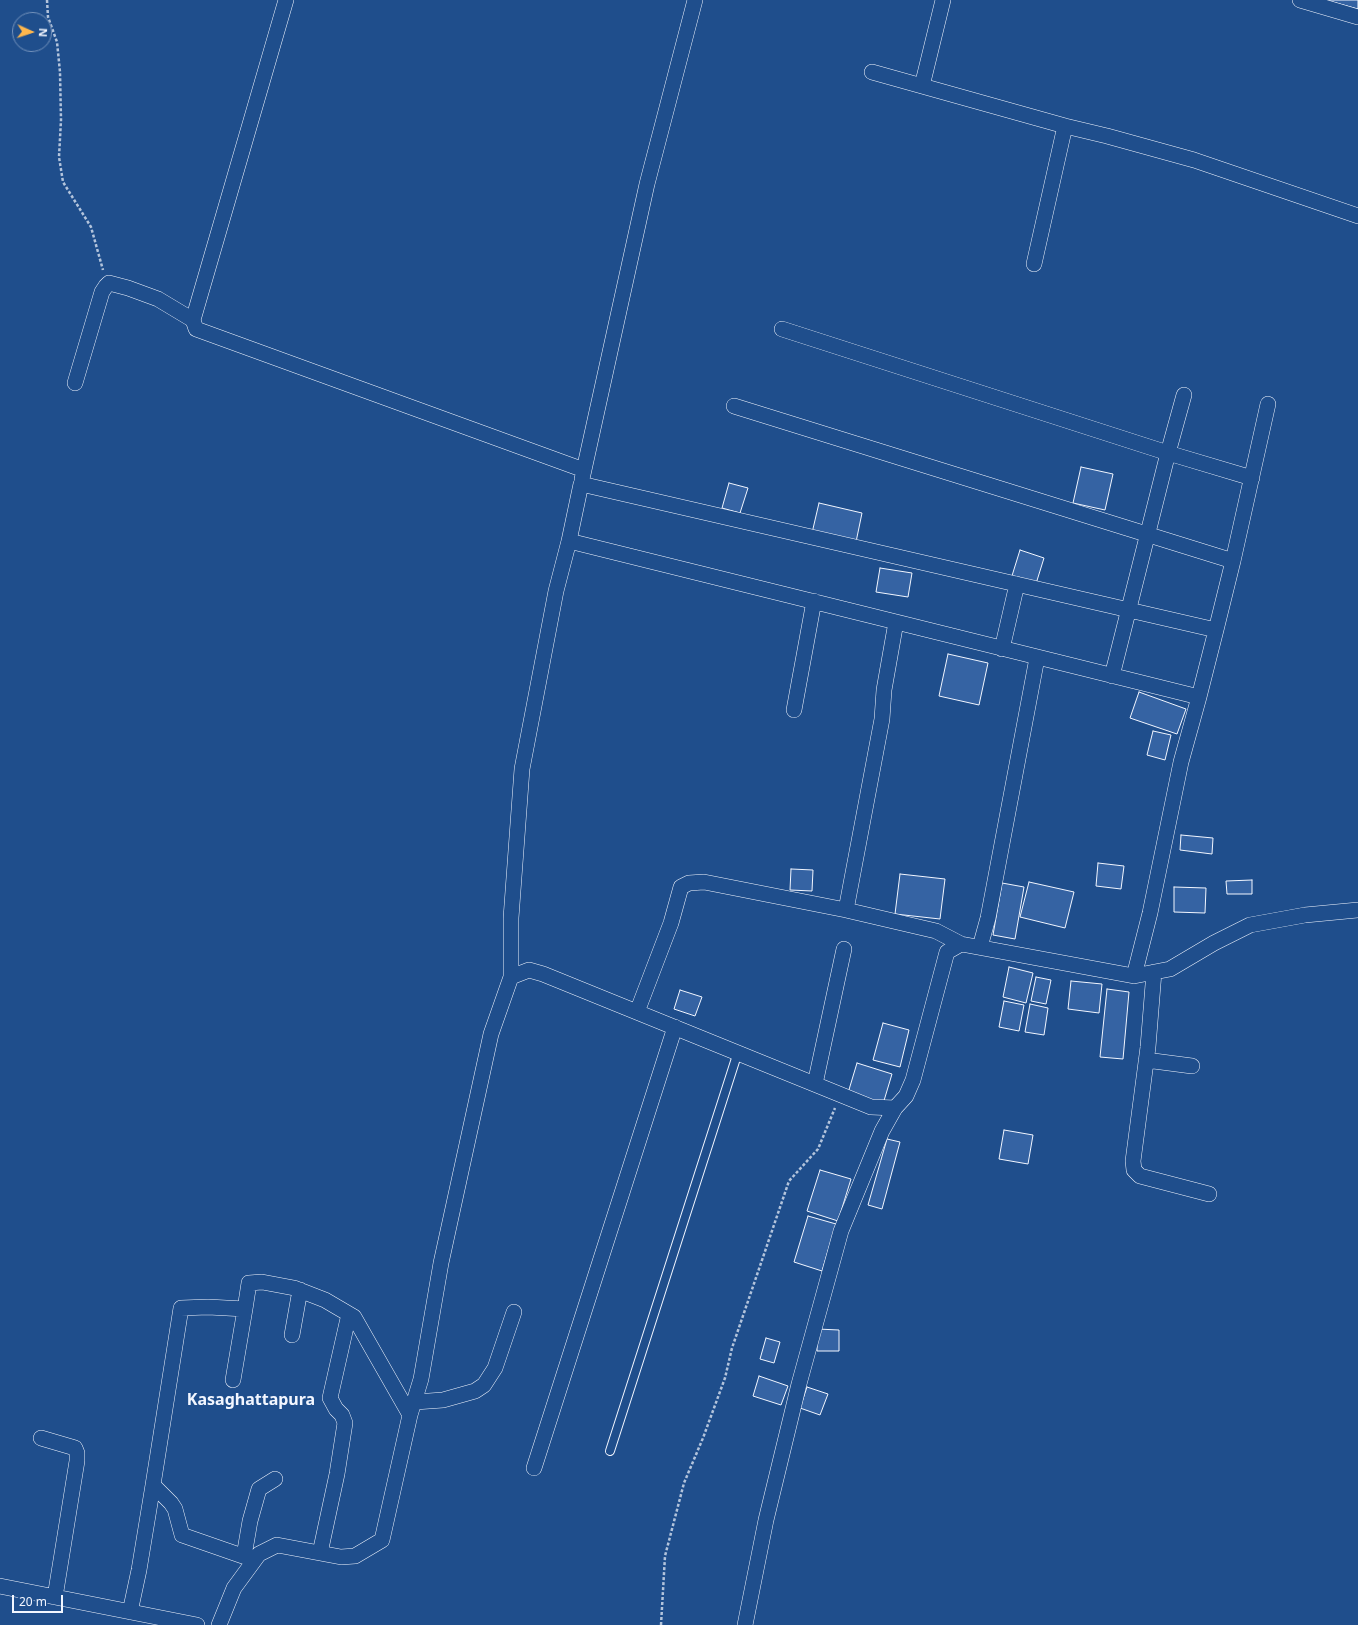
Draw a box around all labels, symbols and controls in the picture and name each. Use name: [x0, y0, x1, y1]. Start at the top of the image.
north arrow: [12, 12, 52, 52]
text: N: [36, 28, 51, 37]
district label: Kasaghattapura: [187, 1390, 315, 1410]
scale bar: [14, 1587, 65, 1613]
text: 20 m: [19, 1593, 47, 1610]

